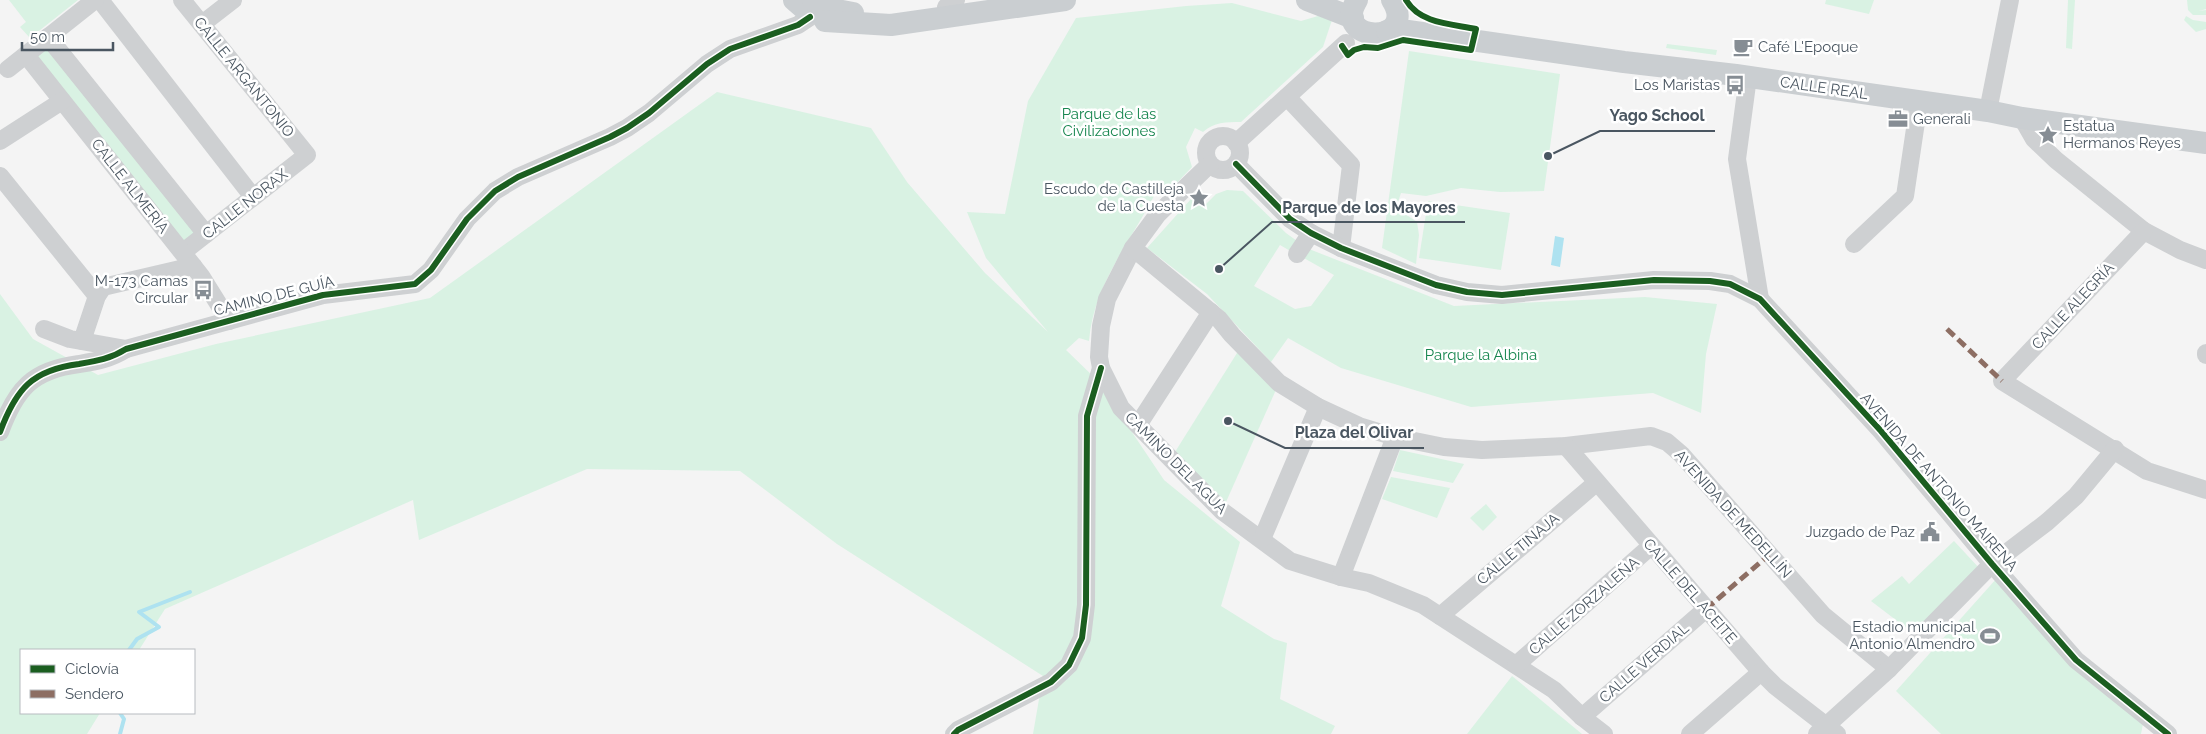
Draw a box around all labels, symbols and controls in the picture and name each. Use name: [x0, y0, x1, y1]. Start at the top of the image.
street label: CALLE ARGANTONIO: [190, 13, 298, 141]
scale bar: [22, 20, 114, 52]
text: 50 m: [30, 28, 65, 46]
cafe icon: Café L'Epoque: [1732, 36, 1754, 58]
place label: Café L'Epoque: [1758, 38, 1858, 56]
street label: CALLE REAL: [1779, 73, 1869, 103]
bus stop icon: Los Maristas: [1724, 74, 1746, 96]
place label: Los Maristas: [1634, 76, 1720, 94]
callout: Yago School: [1600, 100, 1715, 131]
park label: Parque de las Civilizaciones: [1062, 105, 1156, 140]
text: Yago School: [1610, 106, 1705, 125]
office icon: Generali: [1887, 108, 1909, 130]
place label: Generali: [1913, 110, 1971, 128]
place label: Estatua Hermanos Reyes: [2063, 117, 2181, 152]
place icon: Estatua Hermanos Reyes: [2037, 124, 2059, 146]
street label: CALLE ALMERÍA: [87, 135, 173, 237]
street label: CALLE NORAX: [199, 165, 292, 243]
place label: Escudo de Castilleja de la Cuesta: [1044, 180, 1184, 215]
place icon: Escudo de Castilleja de la Cuesta: [1188, 187, 1210, 209]
callout: Parque de los Mayores: [1272, 191, 1465, 222]
text: Parque de los Mayores: [1282, 198, 1456, 217]
street label: CALLE ALEGRÍA: [2028, 259, 2118, 353]
place label: M-173 Camas Circular: [95, 272, 189, 307]
street label: CAMINO DE GUÍA: [212, 272, 336, 320]
bus stop icon: M-173 Camas Circular: [192, 279, 214, 301]
park label: Parque la Albina: [1425, 346, 1537, 364]
street label: AVENIDA DE ANTONIO MAIRENA: [1857, 389, 2021, 575]
street label: CAMINO DEL AGUA: [1121, 408, 1231, 518]
callout: Plaza del Olivar: [1285, 417, 1424, 448]
text: Plaza del Olivar: [1295, 423, 1413, 442]
street label: AVENIDA DE MEDELLÍN: [1671, 446, 1795, 582]
street label: CALLE TINAJA: [1473, 509, 1563, 589]
public building icon: Juzgado de Paz: [1919, 521, 1941, 543]
place label: Juzgado de Paz: [1805, 523, 1915, 541]
street label: CALLE DEL ACEITE: [1639, 535, 1741, 647]
street label: CALLE ZORZALEÑA: [1525, 553, 1643, 659]
place label: Estadio municipal Antonio Almendro: [1849, 618, 1976, 653]
street label: CALLE VERDIAL: [1596, 619, 1693, 707]
sports icon: Estadio municipal Antonio Almendro: [1979, 625, 2001, 647]
legend: [20, 649, 195, 714]
text: Ciclovía: [65, 660, 119, 678]
text: Sendero: [65, 685, 124, 703]

